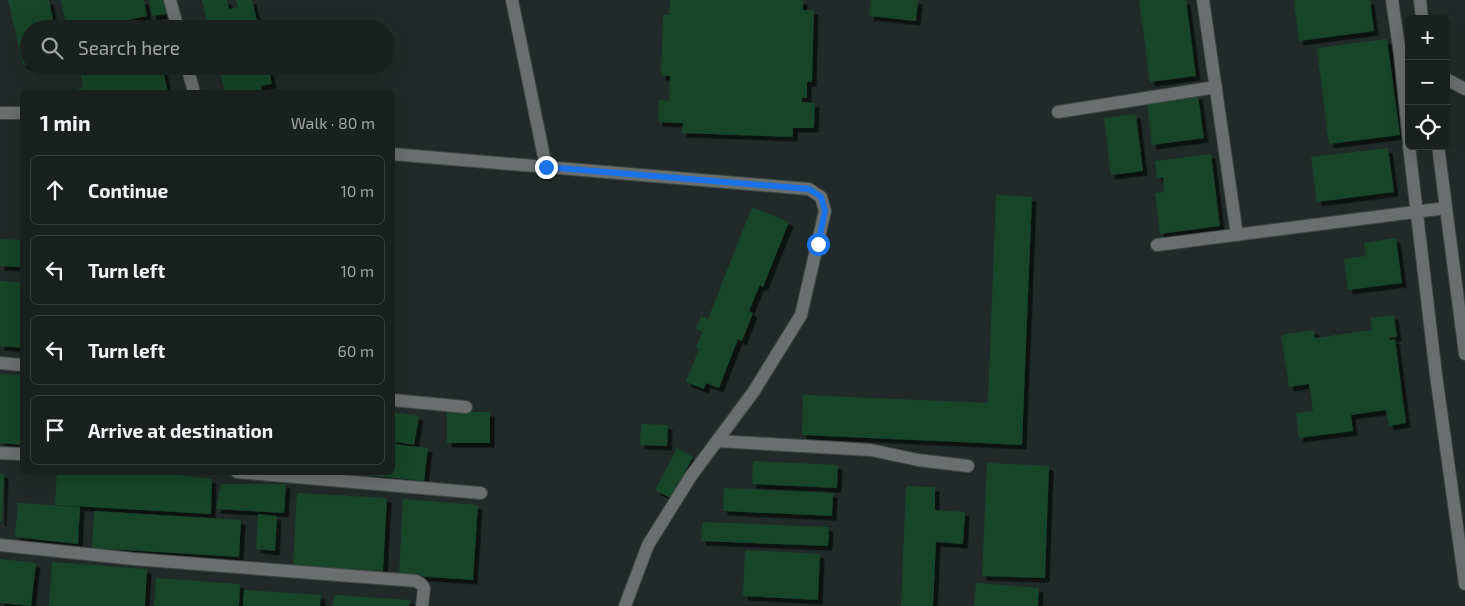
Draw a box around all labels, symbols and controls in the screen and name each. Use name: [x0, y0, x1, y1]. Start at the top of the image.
map controls: [1405, 15, 1450, 150]
button: +: [1405, 15, 1450, 60]
search box: [20, 20, 395, 75]
icon: search: [38, 34, 66, 62]
text: Search here: [78, 36, 180, 59]
button: −: [1405, 60, 1450, 105]
button: locate: [1405, 105, 1450, 150]
text: 1 min: [40, 110, 91, 135]
text: Walk · 80 m: [291, 113, 375, 132]
route end: [535, 156, 558, 179]
icon: ahead: [41, 176, 69, 204]
text: Continue: [88, 179, 168, 202]
text: 10 m: [340, 181, 374, 200]
route start: [807, 233, 830, 256]
icon: left: [41, 256, 69, 284]
text: Turn left: [88, 259, 165, 282]
text: 10 m: [340, 261, 374, 280]
icon: left: [41, 336, 69, 364]
text: Turn left: [88, 339, 165, 362]
text: 60 m: [338, 341, 374, 360]
icon: arrive: [41, 416, 69, 444]
text: Arrive at destination: [88, 419, 273, 442]

